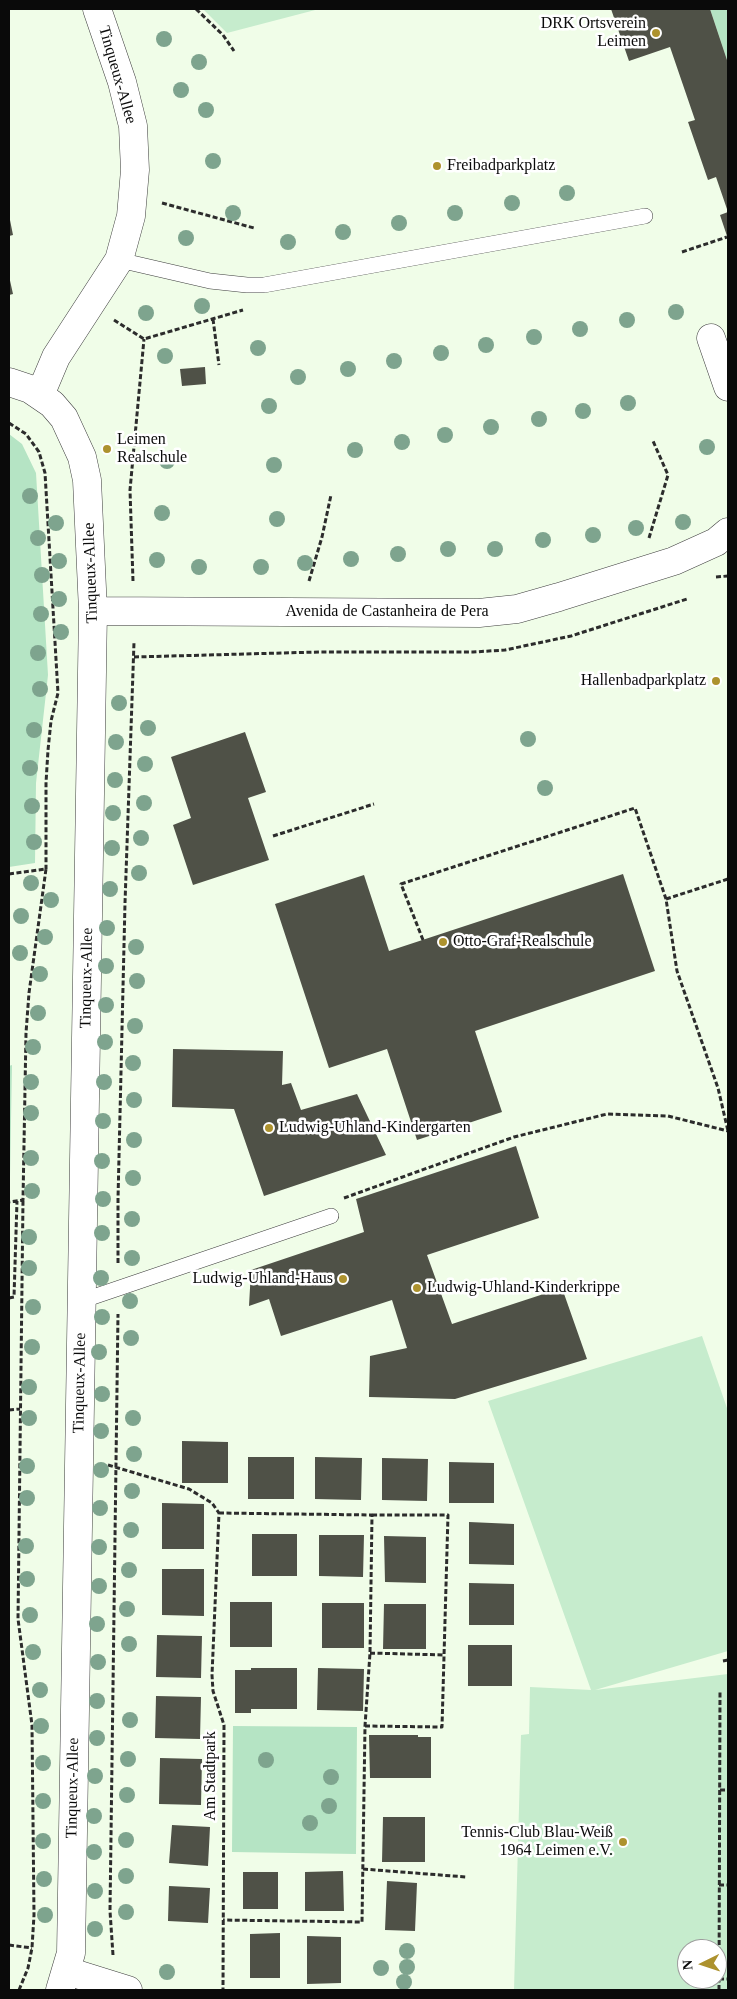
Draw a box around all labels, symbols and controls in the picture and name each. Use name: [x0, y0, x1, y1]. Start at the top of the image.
place label: DRK Ortsverein Leimen: [541, 14, 646, 52]
street label: Tinqueux-Allee: [94, 24, 140, 126]
marker: DRK Ortsverein Leimen: [650, 27, 662, 39]
place label: Freibadparkplatz: [447, 156, 555, 176]
marker: Freibadparkplatz: [431, 160, 443, 172]
place label: Leimen Realschule: [117, 430, 187, 468]
marker: Leimen Realschule: [101, 443, 113, 455]
street label: Tinqueux-Allee: [80, 522, 102, 624]
street label: Avenida de Castanheira de Pera: [285, 602, 489, 622]
place label: Hallenbadparkplatz: [581, 671, 706, 691]
marker: Hallenbadparkplatz: [710, 675, 722, 687]
street label: Tinqueux-Allee: [77, 927, 97, 1029]
place label: Otto-Graf-Realschule: [453, 932, 592, 952]
marker: Otto-Graf-Realschule: [437, 936, 449, 948]
place label: Ludwig-Uhland-Kindergarten: [279, 1118, 471, 1138]
marker: Ludwig-Uhland-Kindergarten: [263, 1122, 275, 1134]
place label: Ludwig-Uhland-Haus: [193, 1269, 333, 1289]
marker: Ludwig-Uhland-Haus: [337, 1273, 349, 1285]
place label: Ludwig-Uhland-Kinderkrippe: [427, 1278, 620, 1298]
marker: Ludwig-Uhland-Kinderkrippe: [411, 1282, 423, 1294]
street label: Tinqueux-Allee: [70, 1332, 90, 1434]
street label: Am Stadtpark: [201, 1731, 221, 1821]
street label: Tinqueux-Allee: [63, 1737, 83, 1839]
place label: Tennis-Club Blau-Weiß 1964 Leimen e.V.: [461, 1823, 613, 1861]
marker: Tennis-Club Blau-Weiß 1964 Leimen e.V.: [617, 1836, 629, 1848]
north arrow: [677, 1939, 727, 1989]
text: N: [680, 1959, 695, 1971]

